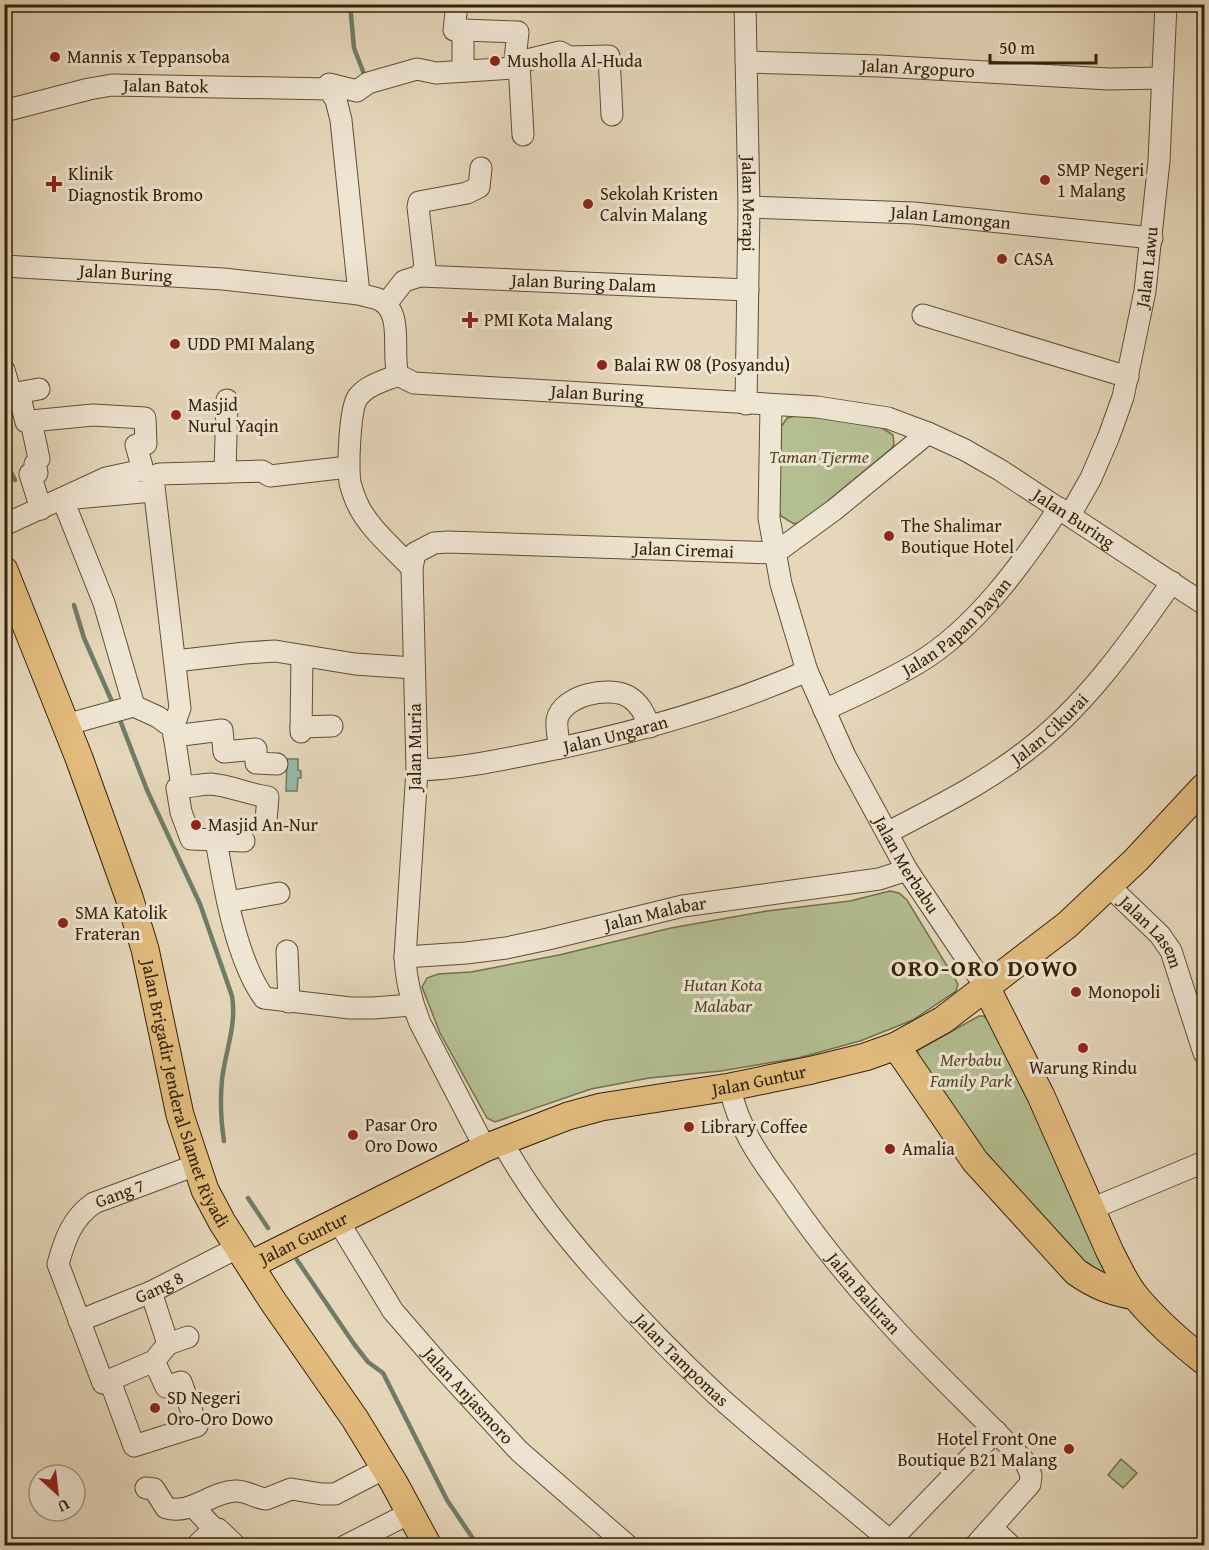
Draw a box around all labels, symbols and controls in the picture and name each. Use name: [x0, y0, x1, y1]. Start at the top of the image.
scale bar: [990, 27, 1096, 65]
text: 50 m: [999, 34, 1035, 61]
place label: Mannis x Teppansoba: [67, 43, 230, 70]
place label: Musholla Al-Huda: [507, 47, 643, 74]
marker: Mannis x Teppansoba: [48, 50, 62, 64]
street label: Jalan Argopuro: [858, 51, 976, 84]
marker: Musholla Al-Huda: [488, 54, 502, 68]
street label: Jalan Batok: [121, 71, 210, 100]
street label: Jalan Merapi: [735, 154, 763, 252]
place label: SMP Negeri 1 Malang: [1057, 156, 1144, 204]
place label: Klinik Diagnostik Bromo: [68, 160, 203, 208]
marker: SMP Negeri 1 Malang: [1038, 173, 1052, 187]
marker: Klinik Diagnostik Bromo: [45, 175, 63, 193]
place label: Sekolah Kristen Calvin Malang: [600, 180, 718, 228]
marker: Sekolah Kristen Calvin Malang: [581, 197, 595, 211]
street label: Jalan Lamongan: [888, 198, 1012, 236]
street label: Jalan Lawu: [1128, 225, 1165, 312]
place label: CASA: [1014, 245, 1054, 272]
marker: CASA: [995, 252, 1009, 266]
street label: Jalan Buring: [76, 256, 173, 289]
street label: Jalan Buring Dalam: [509, 266, 657, 299]
place label: PMI Kota Malang: [484, 306, 613, 333]
marker: PMI Kota Malang: [461, 311, 479, 329]
place label: UDD PMI Malang: [187, 330, 315, 357]
marker: UDD PMI Malang: [168, 337, 182, 351]
place label: Balai RW 08 (Posyandu): [614, 351, 790, 378]
marker: Balai RW 08 (Posyandu): [595, 358, 609, 372]
street label: Jalan Buring: [548, 377, 645, 410]
place label: Masjid Nurul Yaqin: [188, 391, 279, 439]
marker: Masjid Nurul Yaqin: [169, 408, 183, 422]
park label: Taman Tjerme: [769, 443, 869, 470]
street label: Jalan Buring: [1026, 480, 1121, 555]
place label: The Shalimar Boutique Hotel: [901, 512, 1014, 560]
marker: The Shalimar Boutique Hotel: [882, 529, 896, 543]
street label: Jalan Ciremai: [631, 534, 734, 565]
street label: Jalan Papan Dayan: [895, 571, 1017, 684]
street label: Jalan Cikurai: [1003, 687, 1095, 772]
street label: Jalan Muria: [401, 703, 428, 793]
street label: Jalan Ungaran: [559, 708, 671, 760]
street label: Jalan Merbabu: [866, 809, 947, 919]
place label: Masjid An-Nur: [208, 811, 319, 838]
marker: Masjid An-Nur: [189, 818, 203, 832]
street label: Jalan Lasem: [1112, 887, 1190, 972]
street label: Jalan Malabar: [600, 889, 709, 938]
place label: SMA Katolik Frateran: [75, 899, 168, 947]
marker: SMA Katolik Frateran: [56, 916, 70, 930]
district label: ORO-ORO DOWO: [891, 950, 1079, 985]
street label: Jalan Brigadir Jenderal Slamet Riyadi: [134, 955, 236, 1233]
park label: Hutan Kota Malabar: [683, 971, 763, 1019]
place label: Monopoli: [1088, 978, 1160, 1005]
marker: Monopoli: [1069, 985, 1083, 999]
marker: Warung Rindu: [1076, 1041, 1090, 1055]
park label: Merbabu Family Park: [929, 1046, 1013, 1094]
place label: Warung Rindu: [1029, 1054, 1137, 1081]
street label: Jalan Guntur: [708, 1057, 809, 1103]
place label: Pasar Oro Oro Dowo: [365, 1111, 438, 1159]
place label: Library Coffee: [701, 1113, 808, 1140]
marker: Library Coffee: [682, 1120, 696, 1134]
marker: Pasar Oro Oro Dowo: [346, 1128, 360, 1142]
place label: Amalia: [902, 1135, 955, 1162]
marker: Amalia: [883, 1142, 897, 1156]
street label: Gang 7: [91, 1171, 148, 1214]
street label: Jalan Guntur: [253, 1204, 353, 1272]
street label: Jalan Baluran: [819, 1245, 907, 1340]
street label: Gang 8: [131, 1264, 188, 1310]
street label: Jalan Tampomas: [627, 1305, 735, 1413]
street label: Jalan Anjasmoro: [416, 1339, 520, 1450]
place label: SD Negeri Oro-Oro Dowo: [167, 1384, 273, 1432]
marker: SD Negeri Oro-Oro Dowo: [148, 1401, 162, 1415]
place label: Hotel Front One Boutique B21 Malang: [897, 1425, 1057, 1473]
marker: Hotel Front One Boutique B21 Malang: [1062, 1442, 1076, 1456]
north arrow: [27, 1463, 87, 1523]
text: U: [53, 1493, 74, 1520]

